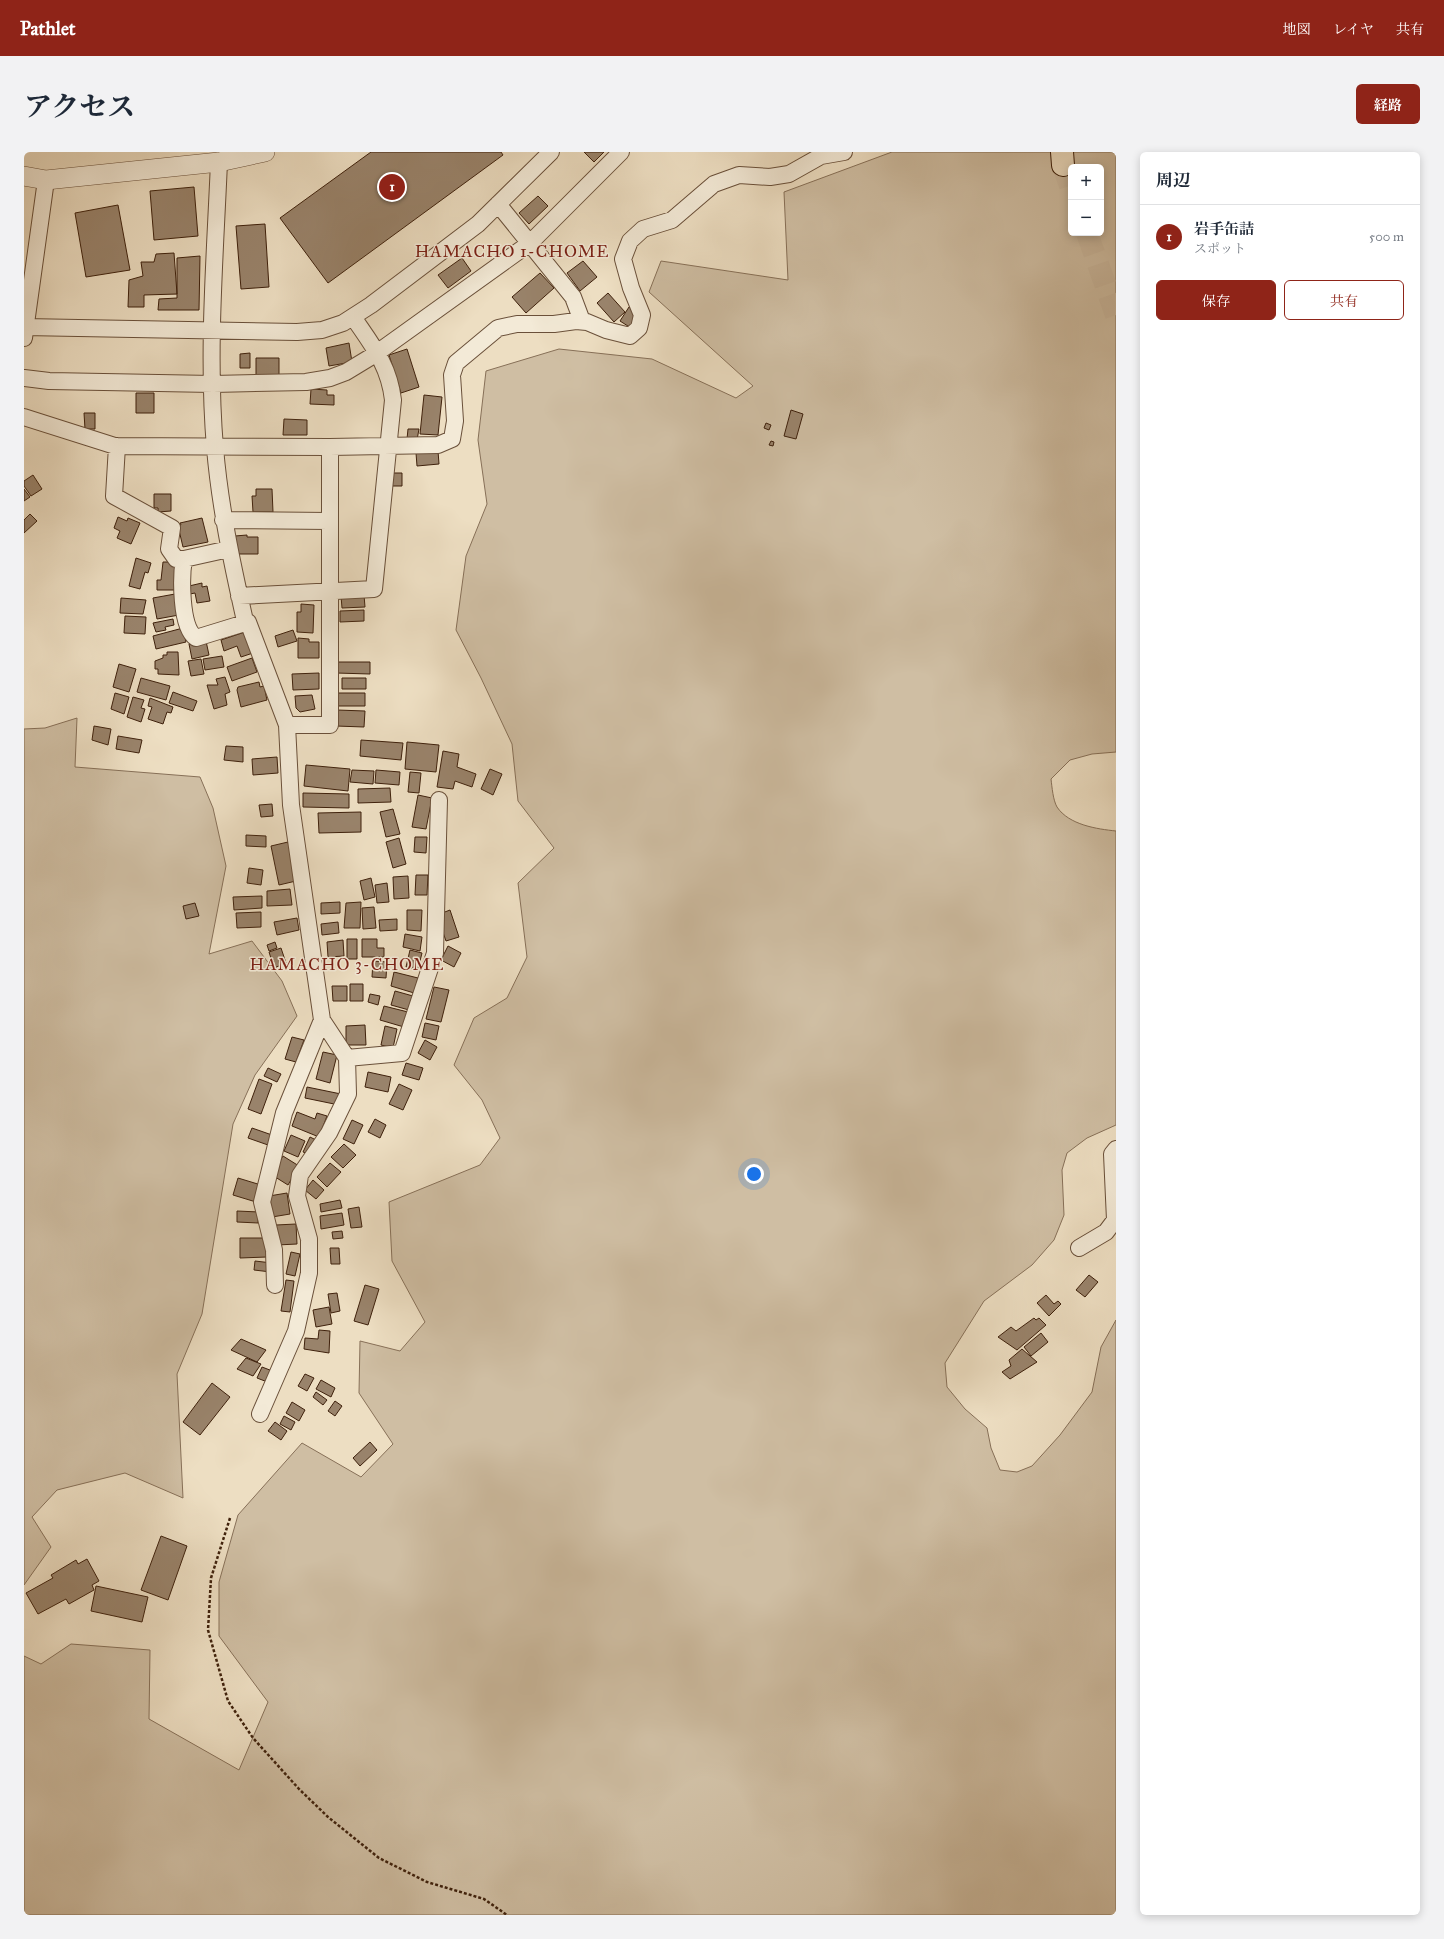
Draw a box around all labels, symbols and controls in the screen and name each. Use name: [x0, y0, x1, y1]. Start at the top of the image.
text: Pathlet: [20, 17, 76, 40]
text: 地図: [1283, 21, 1311, 38]
text: レイヤ: [1333, 21, 1374, 38]
text: 共有: [1396, 21, 1424, 38]
button: 経路: [1356, 84, 1420, 124]
text: アクセス: [24, 89, 135, 124]
map controls: [1068, 164, 1104, 236]
button: +: [1068, 164, 1104, 200]
text: 周辺: [1156, 170, 1190, 191]
pin: 1: [379, 172, 405, 202]
button: −: [1068, 200, 1104, 236]
text: 岩手缶詰: [1194, 220, 1254, 238]
text: 1: [1166, 229, 1172, 245]
text: 500 m: [1369, 229, 1404, 245]
district label: HAMACHO 1-CHOME: [415, 241, 609, 262]
text: スポット: [1194, 241, 1246, 257]
button: 保存: [1156, 280, 1276, 320]
button: 共有: [1284, 280, 1404, 320]
district label: HAMACHO 3-CHOME: [250, 954, 444, 975]
your location: [744, 1164, 764, 1184]

